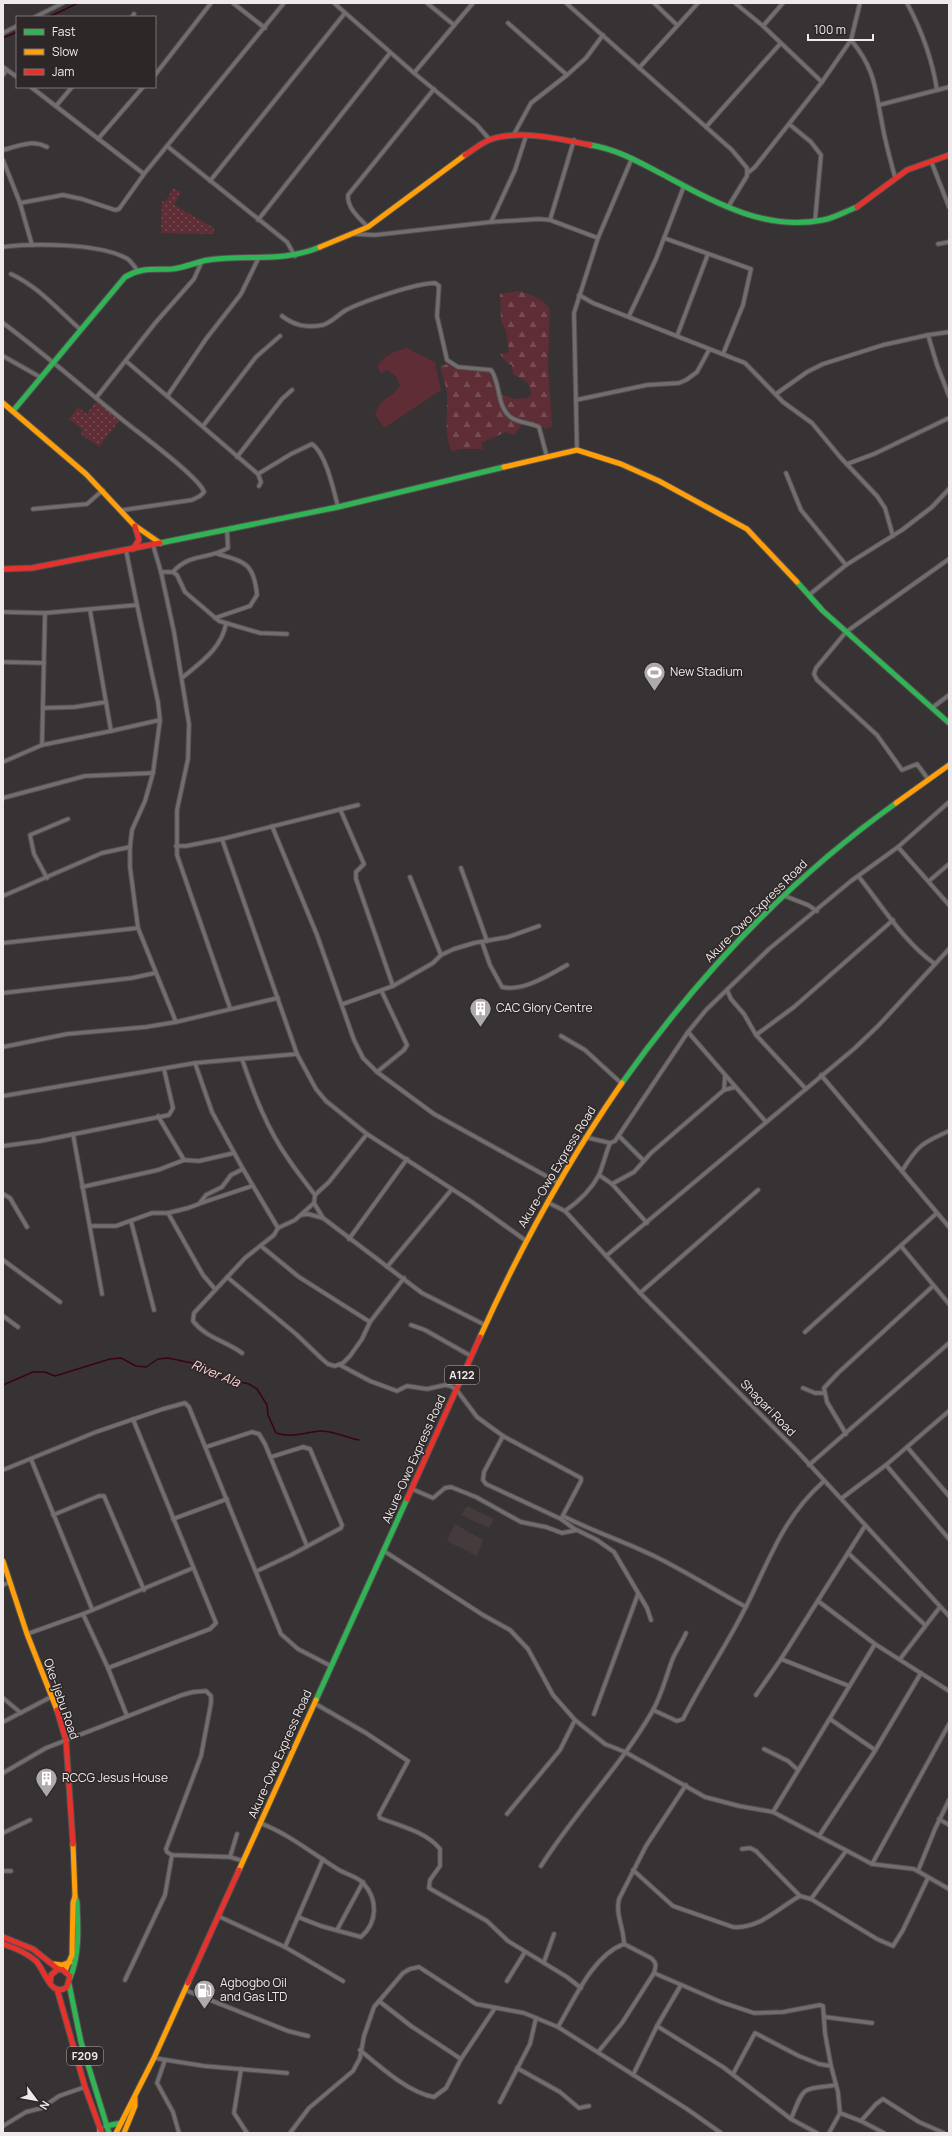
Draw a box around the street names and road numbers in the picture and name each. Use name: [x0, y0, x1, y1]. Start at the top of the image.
street label: Akure-Owo Express Road: [700, 855, 811, 966]
street label: Akure-Owo Express Road: [513, 1103, 600, 1231]
road number: A122: [445, 1366, 479, 1384]
street label: Shagari Road: [737, 1376, 800, 1440]
street label: Akure-Owo Express Road: [378, 1392, 450, 1526]
street label: Oke-Ijebu Road: [40, 1656, 83, 1742]
street label: Akure-Owo Express Road: [244, 1687, 316, 1821]
road number: F209: [67, 2047, 103, 2065]

